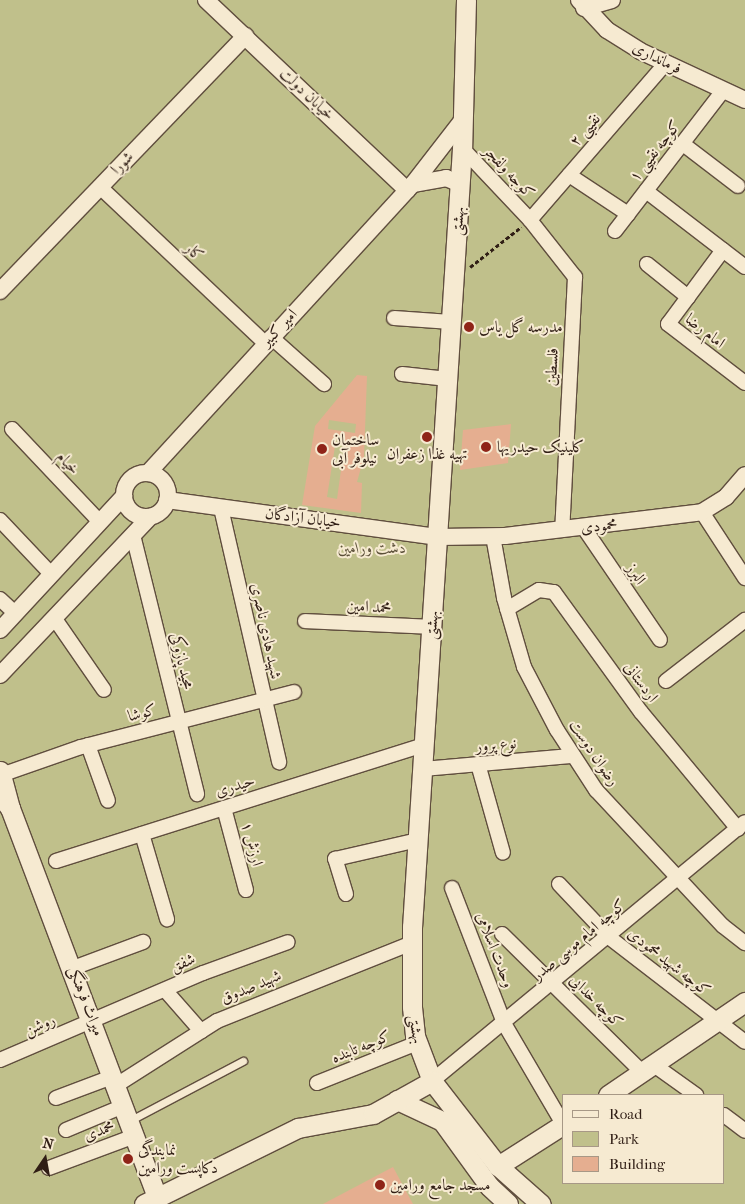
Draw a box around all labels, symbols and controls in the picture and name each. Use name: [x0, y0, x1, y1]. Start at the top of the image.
street label: فرمانداری: [629, 38, 685, 78]
street label: خیابان دولت: [276, 64, 338, 124]
street label: نقیبی ۲: [565, 110, 605, 150]
street label: کوچه نقیبی ۱: [625, 116, 685, 186]
street label: کوجه ولفجر: [480, 141, 538, 203]
street label: شورا: [107, 148, 137, 178]
street label: بهشتی: [447, 206, 469, 236]
street label: کار: [181, 239, 207, 265]
street label: امیر کبیر: [257, 305, 301, 351]
street label: امام رضا: [681, 310, 729, 352]
place label: مدرسه گل یاس: [479, 317, 563, 337]
marker: مدرسه گل یاس: [463, 321, 475, 333]
street label: فلسطین: [541, 348, 563, 386]
place label: ساختمان نیلوفر آبی: [332, 430, 379, 468]
marker: تهیه غذا زعفران: [421, 431, 433, 443]
place label: کلینیک حیدریها: [497, 437, 584, 457]
marker: کلینیک حیدریها: [479, 440, 493, 454]
marker: ساختمان نیلوفر آبی: [316, 443, 328, 455]
place label: تهیه غذا زعفران: [387, 444, 467, 464]
street label: خیام: [52, 447, 84, 479]
street label: خیابان آزادگان: [264, 504, 342, 532]
street label: محمودی: [580, 515, 618, 537]
park label: دشت ورامین: [338, 538, 406, 558]
street label: البرز: [622, 560, 650, 588]
street label: شهید هادی ناصری: [246, 581, 286, 681]
street label: محمد امین: [346, 596, 392, 618]
street label: بهشتی: [421, 610, 443, 640]
street label: مجید پازوکی: [166, 631, 198, 691]
street label: اردستانی: [620, 658, 662, 706]
street label: کوشا: [126, 700, 158, 726]
street label: رضوان دوست: [565, 716, 623, 790]
street label: نوع پرور: [475, 734, 517, 756]
street label: حیدری: [213, 771, 257, 801]
street label: ارزش ۱: [237, 820, 267, 868]
street label: کوچه امام موسی صدر: [528, 895, 630, 985]
street label: وحدت اسلامی: [472, 910, 518, 990]
street label: کوچه شهید محمودی: [624, 924, 714, 1000]
street label: شفق: [168, 949, 198, 977]
street label: میراث فرهنگی: [64, 963, 108, 1039]
street label: شهید صدوق: [218, 966, 284, 1008]
street label: کوچه خدایی: [565, 970, 627, 1032]
street label: روشن: [22, 1010, 58, 1040]
street label: بهشتی: [404, 1013, 428, 1045]
street label: کوچه تابنده: [329, 1026, 393, 1068]
legend: [562, 1094, 725, 1184]
text: Road: [609, 1105, 642, 1123]
street label: محمدی: [81, 1116, 117, 1146]
text: Park: [609, 1130, 639, 1148]
north arrow: [20, 1134, 70, 1184]
text: N: [41, 1134, 55, 1153]
place label: نمایندگی دکاپست ورامین: [138, 1140, 218, 1178]
marker: نمایندگی دکاپست ورامین: [122, 1153, 134, 1165]
text: Building: [609, 1155, 665, 1173]
place label: مسجد جامع ورامین: [390, 1175, 490, 1195]
marker: مسجد جامع ورامین: [374, 1179, 386, 1191]

